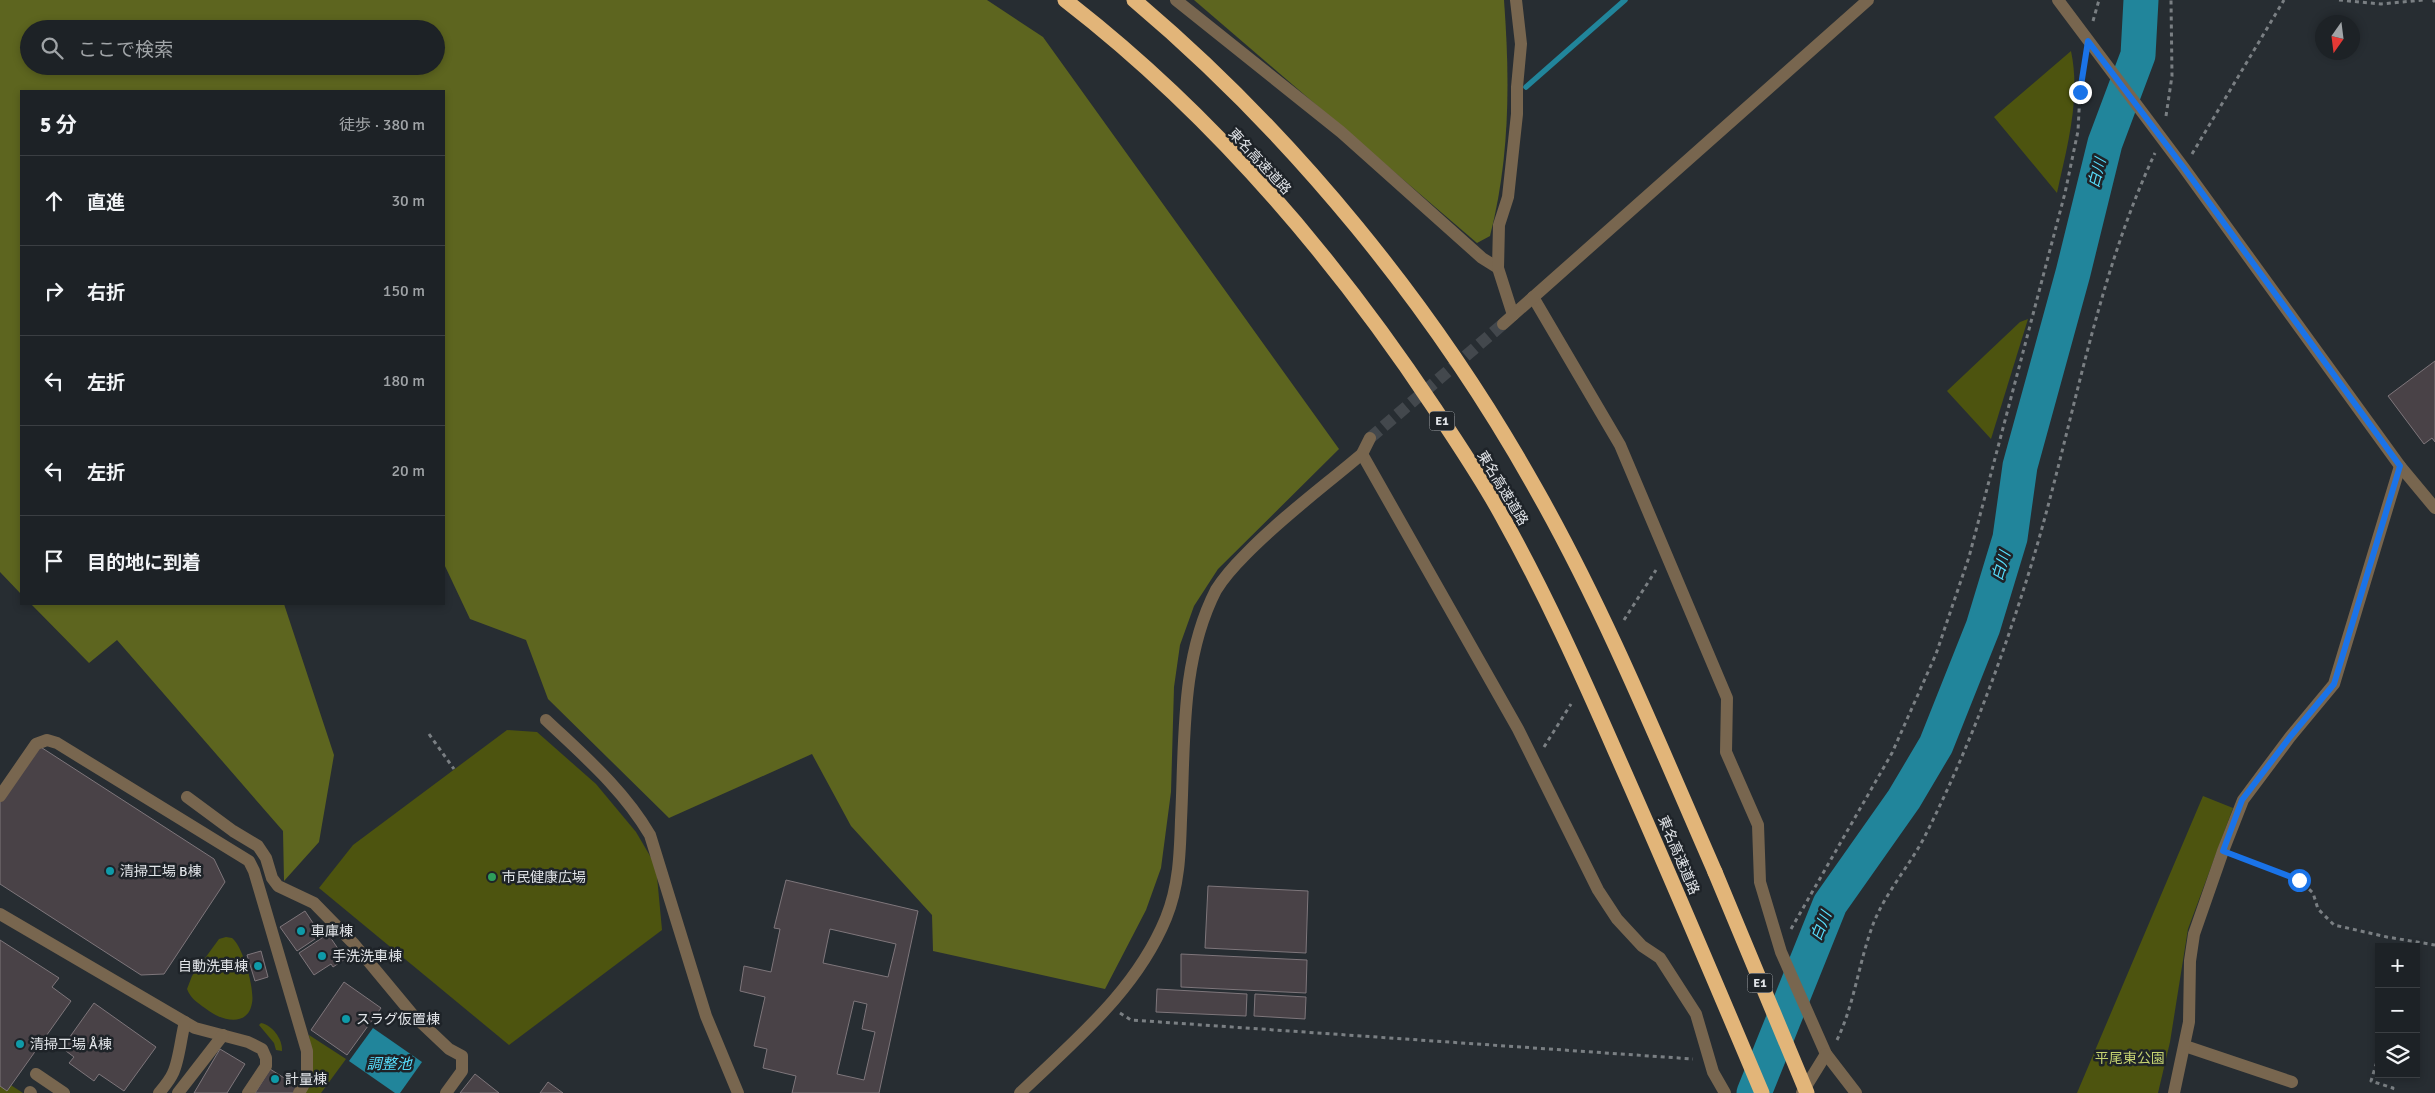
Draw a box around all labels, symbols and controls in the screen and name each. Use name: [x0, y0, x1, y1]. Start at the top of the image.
north arrow: [2315, 15, 2360, 60]
search box: [20, 20, 445, 75]
icon: search: [38, 34, 66, 62]
text: ここで検索: [78, 38, 173, 62]
route end: [2069, 81, 2092, 104]
text: 5 分: [40, 112, 77, 138]
text: 徒歩 · 380 m: [339, 115, 425, 135]
street label: 東名高速道路: [1225, 125, 1294, 198]
water label: 白川: [2084, 154, 2110, 190]
icon: ahead: [40, 187, 68, 215]
text: 直進: [87, 191, 125, 215]
text: 30 m: [391, 191, 425, 211]
icon: right: [40, 277, 68, 305]
text: 右折: [87, 281, 125, 305]
text: 150 m: [383, 281, 425, 301]
icon: left: [40, 367, 68, 395]
text: 左折: [87, 371, 125, 395]
text: 180 m: [383, 371, 425, 391]
road number: E1: [1430, 412, 1454, 431]
street label: 東名高速道路: [1474, 448, 1531, 529]
icon: left: [40, 457, 68, 485]
text: 左折: [87, 461, 125, 485]
text: 20 m: [391, 461, 425, 481]
icon: arrive: [40, 547, 68, 575]
water label: 白川: [1988, 547, 2015, 583]
text: 目的地に到着: [87, 551, 201, 575]
street label: 東名高速道路: [1654, 813, 1703, 897]
place label: 清掃工場 B棟: [120, 863, 202, 880]
marker: 清掃工場 B棟: [104, 865, 116, 877]
place label: 市民健康広場: [502, 869, 586, 886]
route start: [2288, 869, 2311, 892]
marker: 市民健康広場: [486, 871, 498, 883]
water label: 白川: [1807, 907, 1836, 943]
place label: 車庫棟: [311, 923, 353, 940]
marker: 車庫棟: [295, 925, 307, 937]
map controls: [2375, 943, 2420, 1078]
button: +: [2375, 943, 2420, 988]
place label: 手洗洗車棟: [332, 948, 402, 965]
marker: 手洗洗車棟: [316, 950, 328, 962]
place label: 自動洗車棟: [178, 958, 248, 975]
marker: 自動洗車棟: [252, 960, 264, 972]
road number: E1: [1748, 974, 1772, 992]
button: −: [2375, 988, 2420, 1033]
place label: スラグ仮置棟: [356, 1011, 440, 1028]
marker: スラグ仮置棟: [340, 1013, 352, 1025]
button: layers: [2375, 1033, 2420, 1078]
place label: 清掃工場 Å棟: [30, 1036, 112, 1053]
marker: 清掃工場 Å棟: [14, 1038, 26, 1050]
park label: 平尾東公園: [2095, 1050, 2165, 1067]
water label: 調整池: [366, 1055, 413, 1073]
place label: 計量棟: [285, 1071, 327, 1088]
marker: 計量棟: [269, 1073, 281, 1085]

